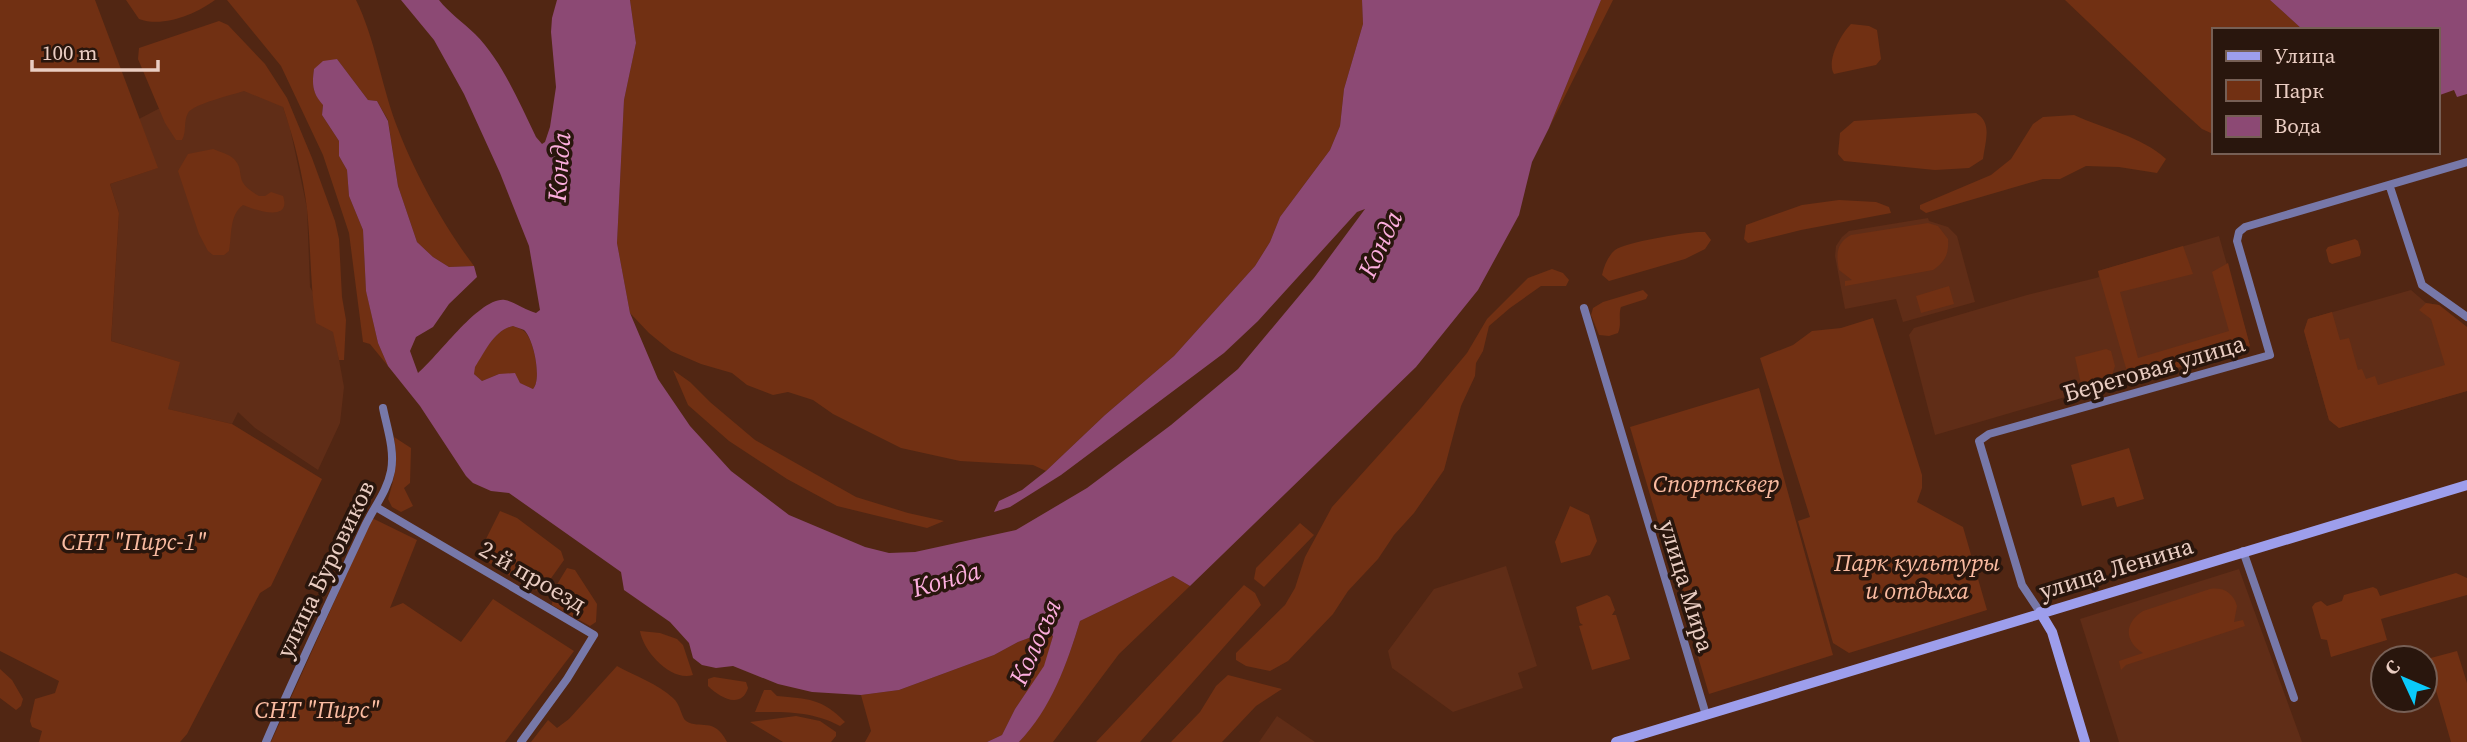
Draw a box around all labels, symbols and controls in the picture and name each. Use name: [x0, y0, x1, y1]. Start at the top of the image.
scale bar: [32, 28, 158, 72]
legend: [2212, 28, 2439, 154]
text: 100 m: [42, 38, 97, 67]
text: Улица: [2274, 41, 2336, 70]
text: Парк: [2274, 76, 2324, 105]
text: Вода: [2274, 111, 2321, 140]
water label: Конда: [539, 131, 579, 204]
water label: Конда: [1349, 204, 1411, 284]
street label: Береговая улица: [2059, 326, 2249, 410]
park label: Спортсквер: [1653, 467, 1779, 500]
street label: улица Буровиков: [268, 475, 382, 663]
street label: улица Мира: [1651, 516, 1723, 657]
park label: СНТ "Пирс-1": [62, 525, 206, 558]
street label: улица Ленина: [2035, 529, 2198, 607]
street label: 2-й проезд: [473, 532, 593, 620]
park label: Парк культуры и отдыха: [1833, 546, 2000, 607]
water label: Конда: [907, 552, 985, 606]
water label: Колосья: [1000, 593, 1070, 692]
north arrow: [2369, 644, 2439, 714]
text: С: [2378, 654, 2405, 680]
park label: СНТ "Пирс": [254, 693, 380, 726]

